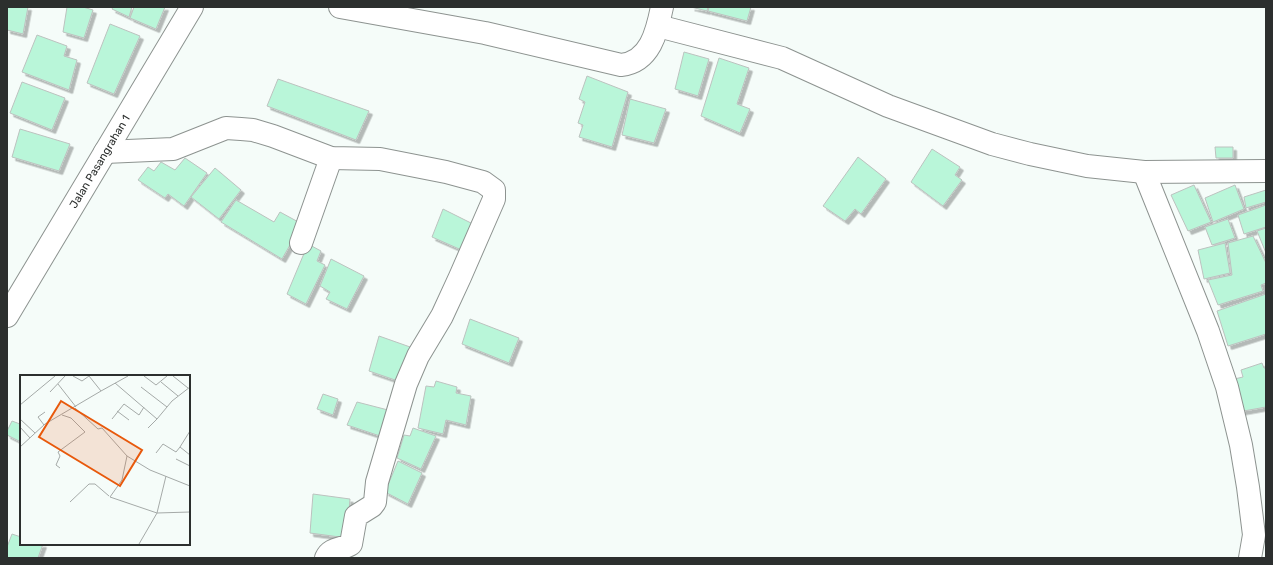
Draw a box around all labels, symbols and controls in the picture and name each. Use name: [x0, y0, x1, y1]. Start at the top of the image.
street label: Jalan Pasangrahan 1: [67, 113, 132, 210]
inset map: [20, 375, 190, 545]

